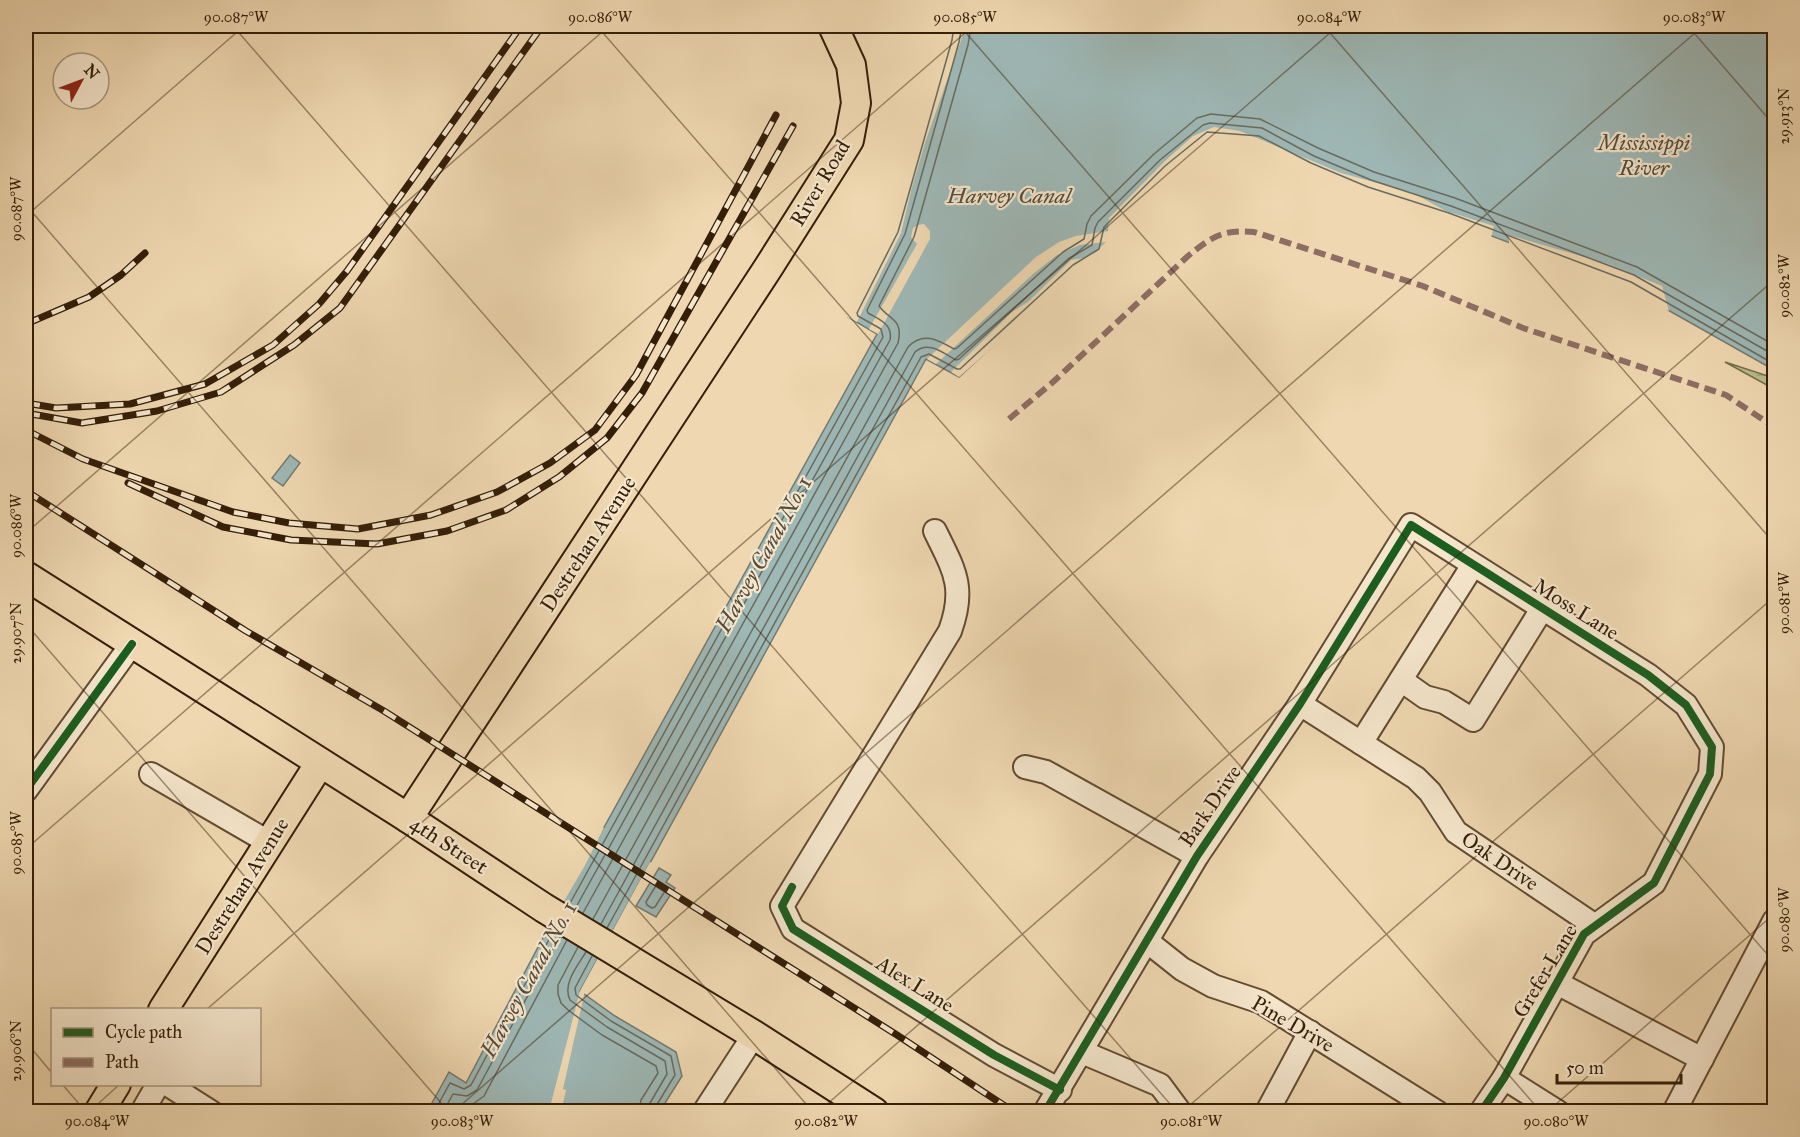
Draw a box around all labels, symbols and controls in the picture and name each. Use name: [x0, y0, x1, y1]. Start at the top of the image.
text: 90.087°W: [204, 8, 269, 26]
text: 90.086°W: [568, 8, 633, 26]
text: 90.085°W: [933, 8, 997, 26]
text: 90.084°W: [1297, 8, 1362, 26]
text: 90.083°W: [1663, 8, 1726, 26]
north arrow: [51, 51, 111, 111]
text: N: [80, 60, 104, 83]
text: 29.913°N: [1775, 87, 1793, 144]
water label: Mississippi River: [1596, 129, 1691, 181]
street label: River Road: [784, 135, 856, 231]
text: 90.087°W: [7, 176, 25, 241]
water label: Harvey Canal: [946, 182, 1073, 209]
text: 90.082°W: [1775, 253, 1793, 318]
street label: Destrehan Avenue: [535, 471, 642, 617]
water label: Harvey Canal No. 1: [709, 471, 818, 638]
text: 90.086°W: [7, 493, 25, 558]
text: 90.081°W: [1775, 571, 1793, 634]
street label: Moss Lane: [1528, 572, 1624, 646]
text: 29.907°N: [7, 602, 25, 664]
street label: Bark Drive: [1173, 760, 1247, 852]
street label: 4th Street: [405, 810, 493, 880]
text: 90.085°W: [7, 811, 25, 875]
street label: Destrehan Avenue: [190, 813, 295, 959]
street label: Oak Drive: [1456, 826, 1544, 896]
text: 90.080°W: [1775, 887, 1793, 953]
water label: Harvey Canal No. 1: [474, 896, 583, 1063]
street label: Grefer Lane: [1507, 919, 1583, 1022]
street label: Alex Lane: [870, 949, 959, 1018]
street label: Pine Drive: [1247, 990, 1339, 1058]
legend: [51, 1008, 261, 1086]
text: 29.906°N: [7, 1020, 25, 1082]
text: Cycle path: [105, 1021, 182, 1043]
scale bar: [1557, 1047, 1682, 1085]
text: Path: [105, 1051, 139, 1073]
text: 50 m: [1566, 1057, 1604, 1079]
text: 90.084°W: [65, 1112, 130, 1130]
text: 90.083°W: [431, 1112, 494, 1130]
text: 90.082°W: [794, 1112, 859, 1130]
text: 90.081°W: [1160, 1112, 1223, 1130]
text: 90.080°W: [1523, 1112, 1589, 1130]

